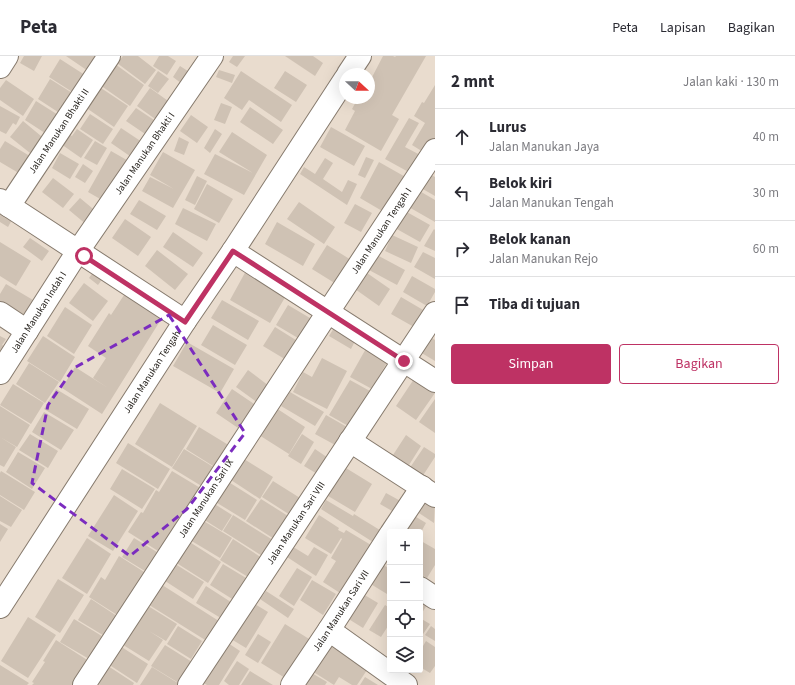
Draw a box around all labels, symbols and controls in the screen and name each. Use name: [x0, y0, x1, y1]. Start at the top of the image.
text: Peta: [20, 14, 57, 41]
text: Peta: [612, 18, 638, 38]
text: Lapisan: [660, 18, 706, 38]
text: Bagikan: [728, 18, 775, 38]
north arrow: [339, 68, 375, 104]
text: 2 mnt: [451, 70, 494, 94]
text: Jalan kaki · 130 m: [683, 73, 779, 91]
street label: Jalan Manukan Bhakti II: [25, 86, 92, 177]
street label: Jalan Manukan Bhakti I: [112, 110, 178, 198]
text: Lurus: [489, 117, 526, 138]
icon: ahead: [451, 126, 473, 148]
text: 40 m: [753, 128, 779, 146]
text: Jalan Manukan Jaya: [489, 138, 599, 156]
text: Belok kiri: [489, 173, 552, 194]
icon: left: [451, 182, 473, 204]
text: 30 m: [753, 184, 779, 202]
street label: Jalan Manukan Tengah I: [348, 185, 415, 277]
text: Jalan Manukan Tengah: [489, 194, 614, 212]
text: Belok kanan: [489, 229, 571, 250]
icon: right: [451, 238, 473, 260]
text: 60 m: [753, 240, 779, 258]
route start: [75, 247, 93, 265]
text: Jalan Manukan Rejo: [489, 250, 598, 268]
street label: Jalan Manukan Indah I: [7, 269, 70, 356]
icon: arrive: [451, 294, 473, 316]
text: Tiba di tujuan: [489, 294, 580, 315]
street label: Jalan Manukan Tengah: [120, 328, 184, 416]
button: Simpan: [451, 344, 611, 384]
button: Bagikan: [619, 344, 779, 384]
route end: [395, 352, 413, 370]
street label: Jalan Manukan Sari IX: [175, 456, 237, 541]
street label: Jalan Manukan Sari VIII: [263, 479, 329, 568]
map controls: [387, 529, 423, 673]
button: +: [387, 529, 423, 565]
button: −: [387, 565, 423, 601]
street label: Jalan Manukan Sari VII: [310, 567, 373, 654]
button: locate: [387, 601, 423, 637]
button: layers: [387, 637, 423, 673]

